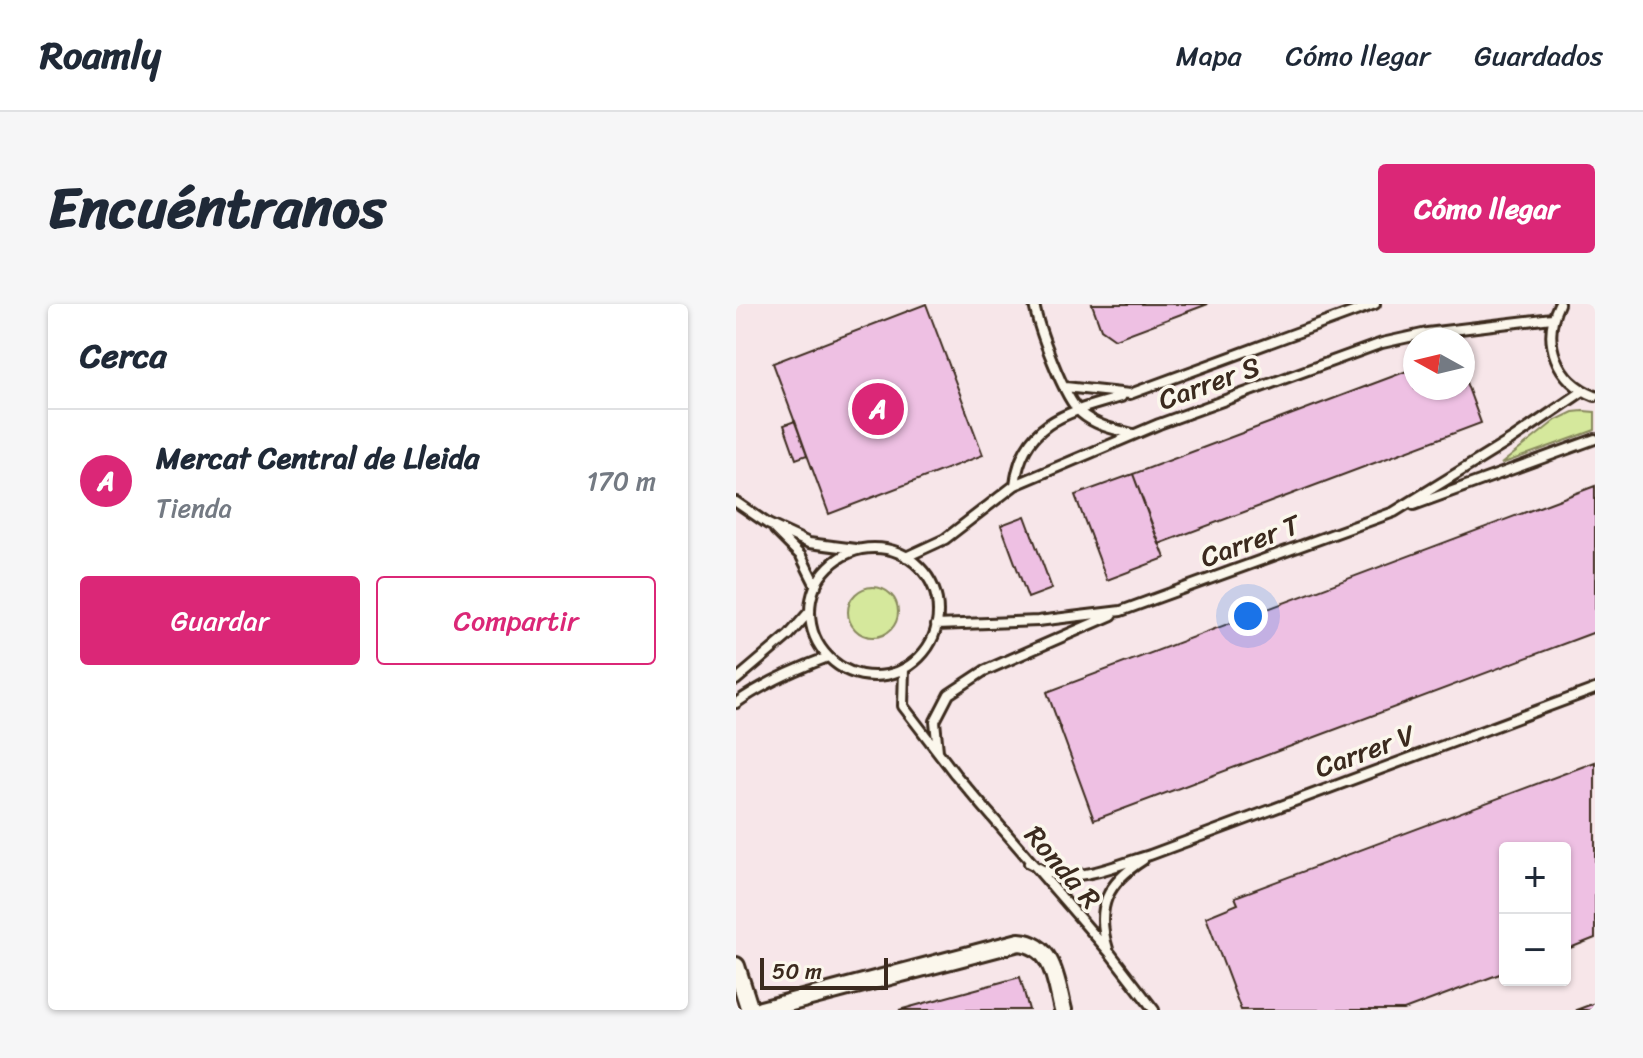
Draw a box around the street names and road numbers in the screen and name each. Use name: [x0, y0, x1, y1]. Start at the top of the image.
street label: Carrer S: [1151, 342, 1267, 424]
street label: Carrer T: [1193, 500, 1308, 582]
street label: Carrer V: [1308, 710, 1423, 792]
street label: Ronda R: [1012, 813, 1114, 921]

